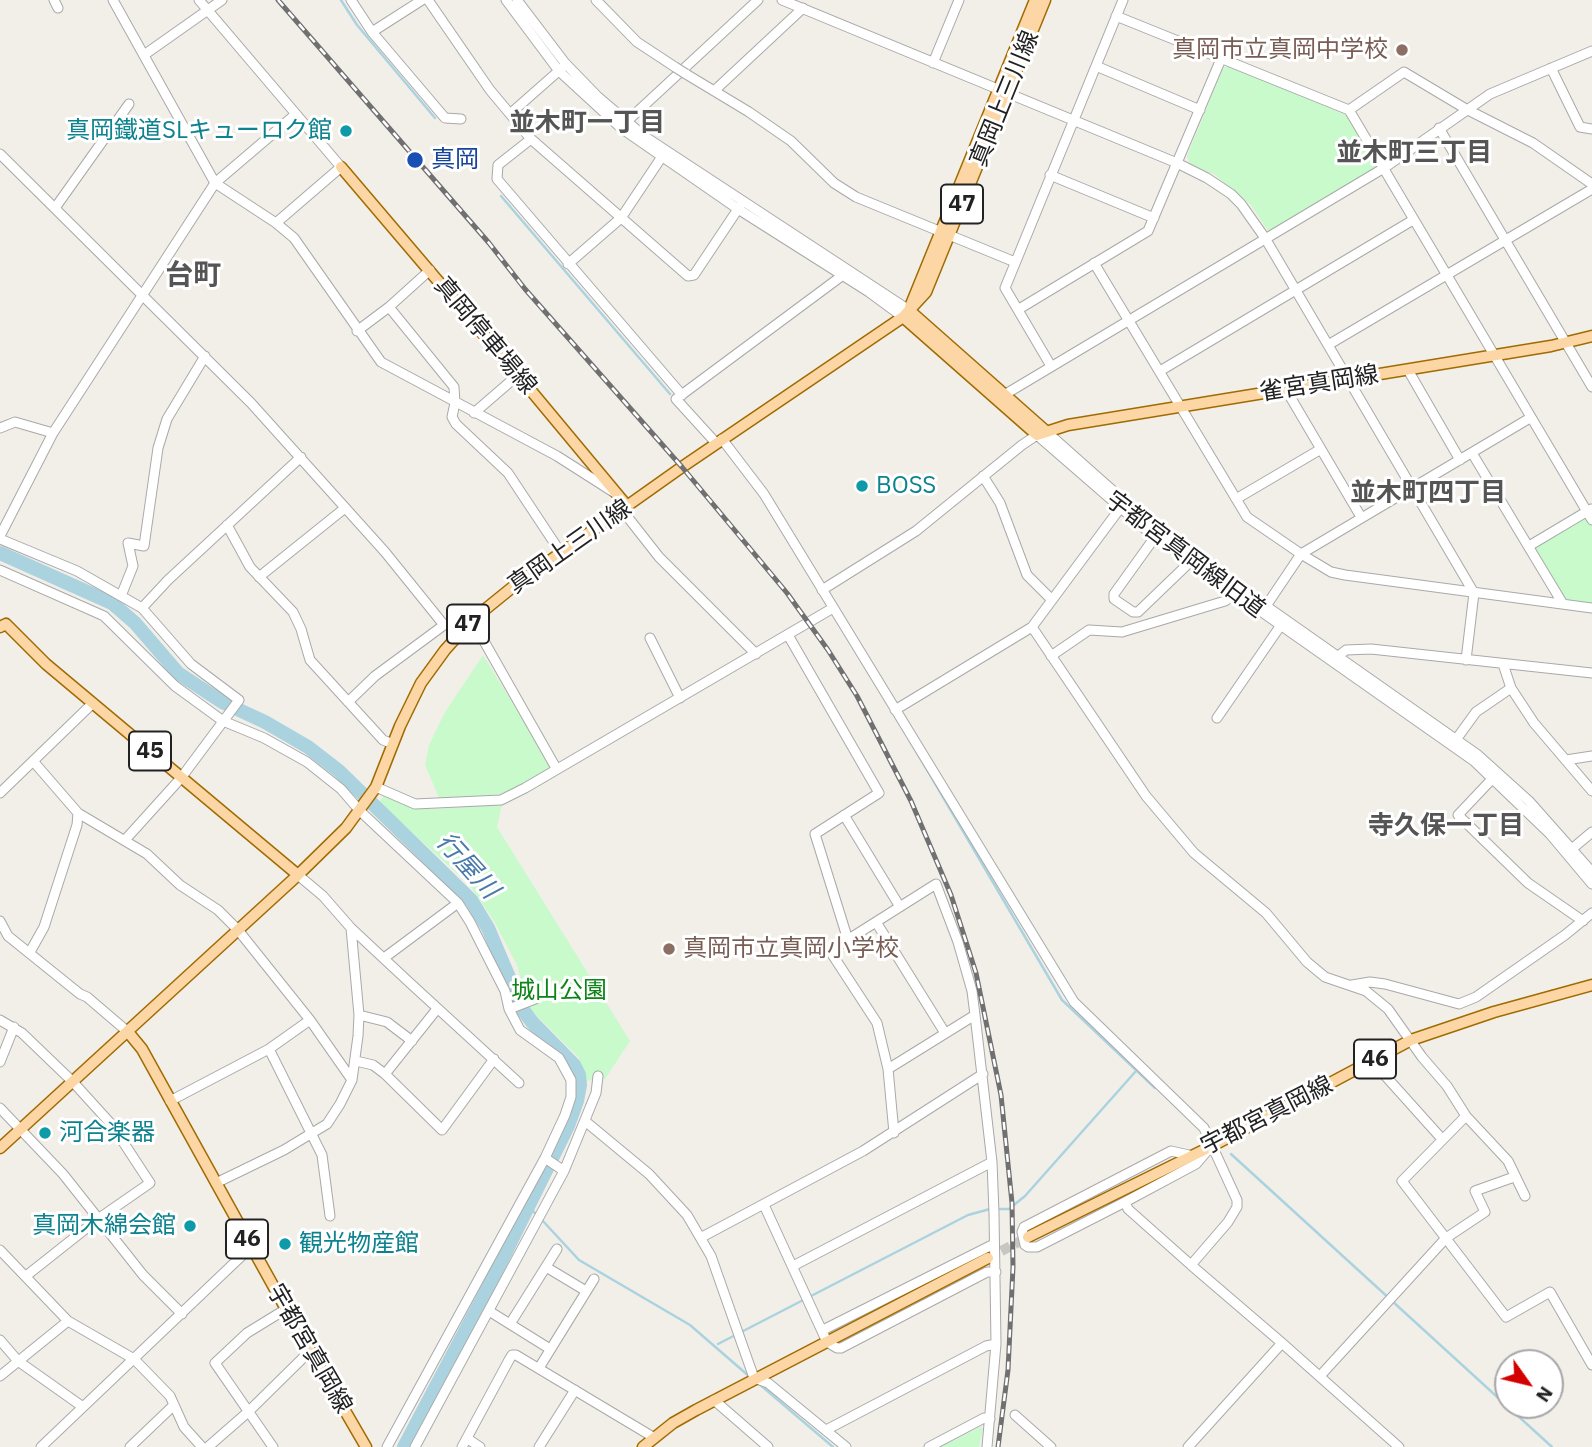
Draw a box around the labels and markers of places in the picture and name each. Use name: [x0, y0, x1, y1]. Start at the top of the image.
place label: 真岡市立真岡中学校: [1172, 36, 1388, 64]
marker: 真岡市立真岡中学校: [1394, 42, 1410, 58]
place label: 真岡鐵道SLキューロク館: [66, 117, 332, 145]
marker: 真岡鐵道SLキューロク館: [338, 123, 354, 139]
place label: 真岡: [431, 146, 479, 174]
marker: 真岡: [405, 150, 425, 170]
place label: BOSS: [876, 472, 936, 500]
marker: BOSS: [854, 478, 870, 494]
place label: 真岡市立真岡小学校: [683, 935, 899, 963]
marker: 真岡市立真岡小学校: [661, 941, 677, 957]
place label: 河合楽器: [59, 1119, 155, 1147]
marker: 河合楽器: [37, 1125, 53, 1141]
place label: 真岡木綿会館: [32, 1212, 176, 1240]
marker: 真岡木綿会館: [182, 1218, 198, 1234]
place label: 観光物産館: [299, 1230, 419, 1258]
marker: 観光物産館: [277, 1236, 293, 1252]

